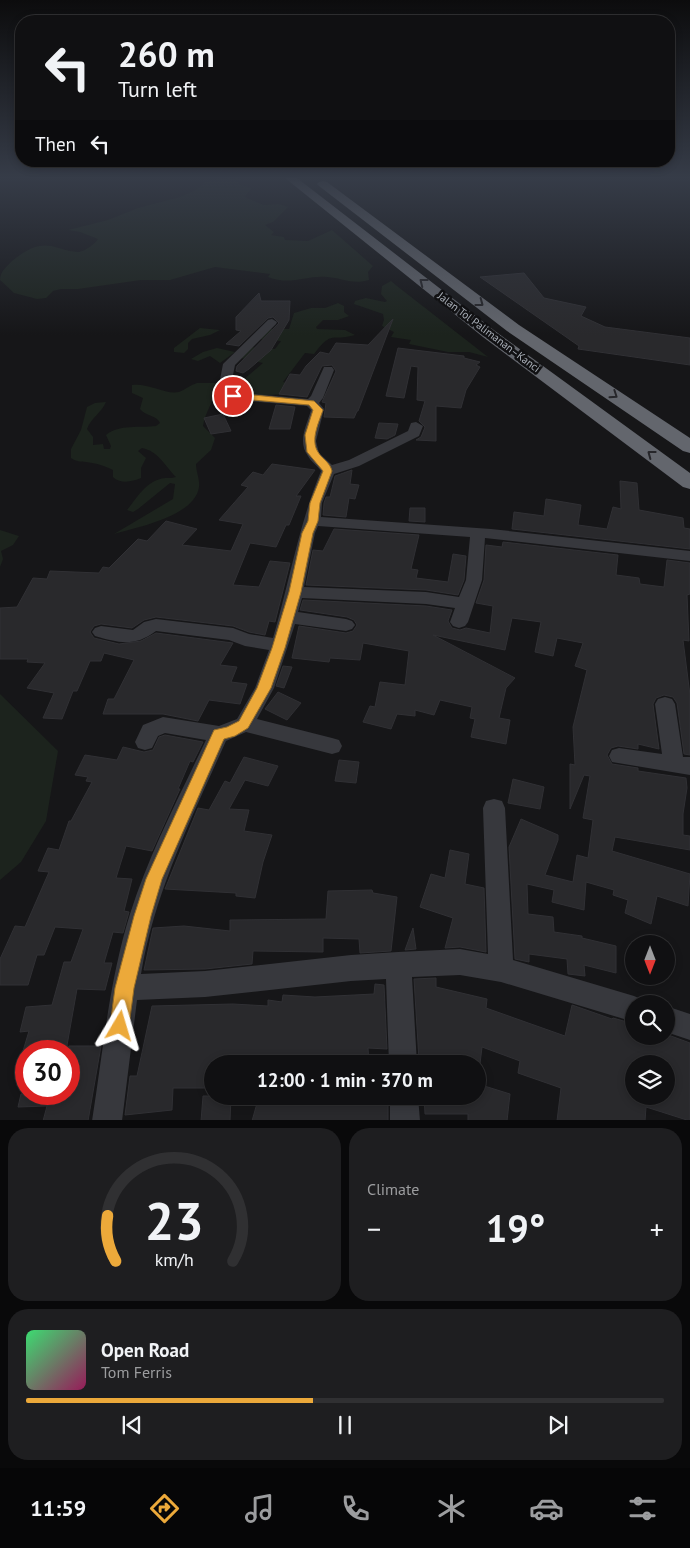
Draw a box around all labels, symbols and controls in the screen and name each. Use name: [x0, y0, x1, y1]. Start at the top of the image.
text: 260 m: [118, 31, 215, 77]
icon: left: [35, 35, 100, 100]
text: Turn left: [118, 75, 197, 103]
icon: left: [86, 130, 114, 158]
text: Then: [35, 132, 76, 156]
one-way arrow: [420, 280, 429, 288]
street label: Jalan Tol Palimanan–Kanci: [434, 288, 543, 375]
one-way arrow: [474, 297, 484, 306]
pin: [212, 375, 254, 417]
icon: arrive: [219, 382, 247, 410]
one-way arrow: [608, 389, 617, 399]
one-way arrow: [648, 451, 657, 459]
north arrow: [625, 935, 675, 985]
map controls: [625, 935, 675, 1105]
button: search: [625, 995, 675, 1045]
position arrow: [93, 999, 145, 1051]
speed limit sign: 30: [15, 1040, 80, 1105]
button: layers: [625, 1055, 675, 1105]
text: 12:00 · 1 min · 370 m: [257, 1068, 433, 1092]
text: Climate: [367, 1179, 419, 1199]
text: 23: [145, 1187, 204, 1254]
text: 19°: [486, 1203, 545, 1252]
text: −: [367, 1210, 381, 1247]
text: +: [650, 1210, 664, 1247]
text: km/h: [155, 1248, 194, 1271]
text: Open Road: [101, 1338, 189, 1362]
text: Tom Ferris: [101, 1362, 172, 1382]
icon: previous: [118, 1411, 146, 1439]
icon: pause: [331, 1411, 359, 1439]
icon: next: [544, 1411, 572, 1439]
icon: directions: [147, 1491, 182, 1526]
icon: music: [242, 1491, 277, 1526]
icon: phone: [338, 1491, 373, 1526]
icon: climate: [434, 1491, 469, 1526]
icon: car: [529, 1491, 564, 1526]
icon: filters: [625, 1491, 660, 1526]
text: 11:59: [30, 1494, 86, 1522]

